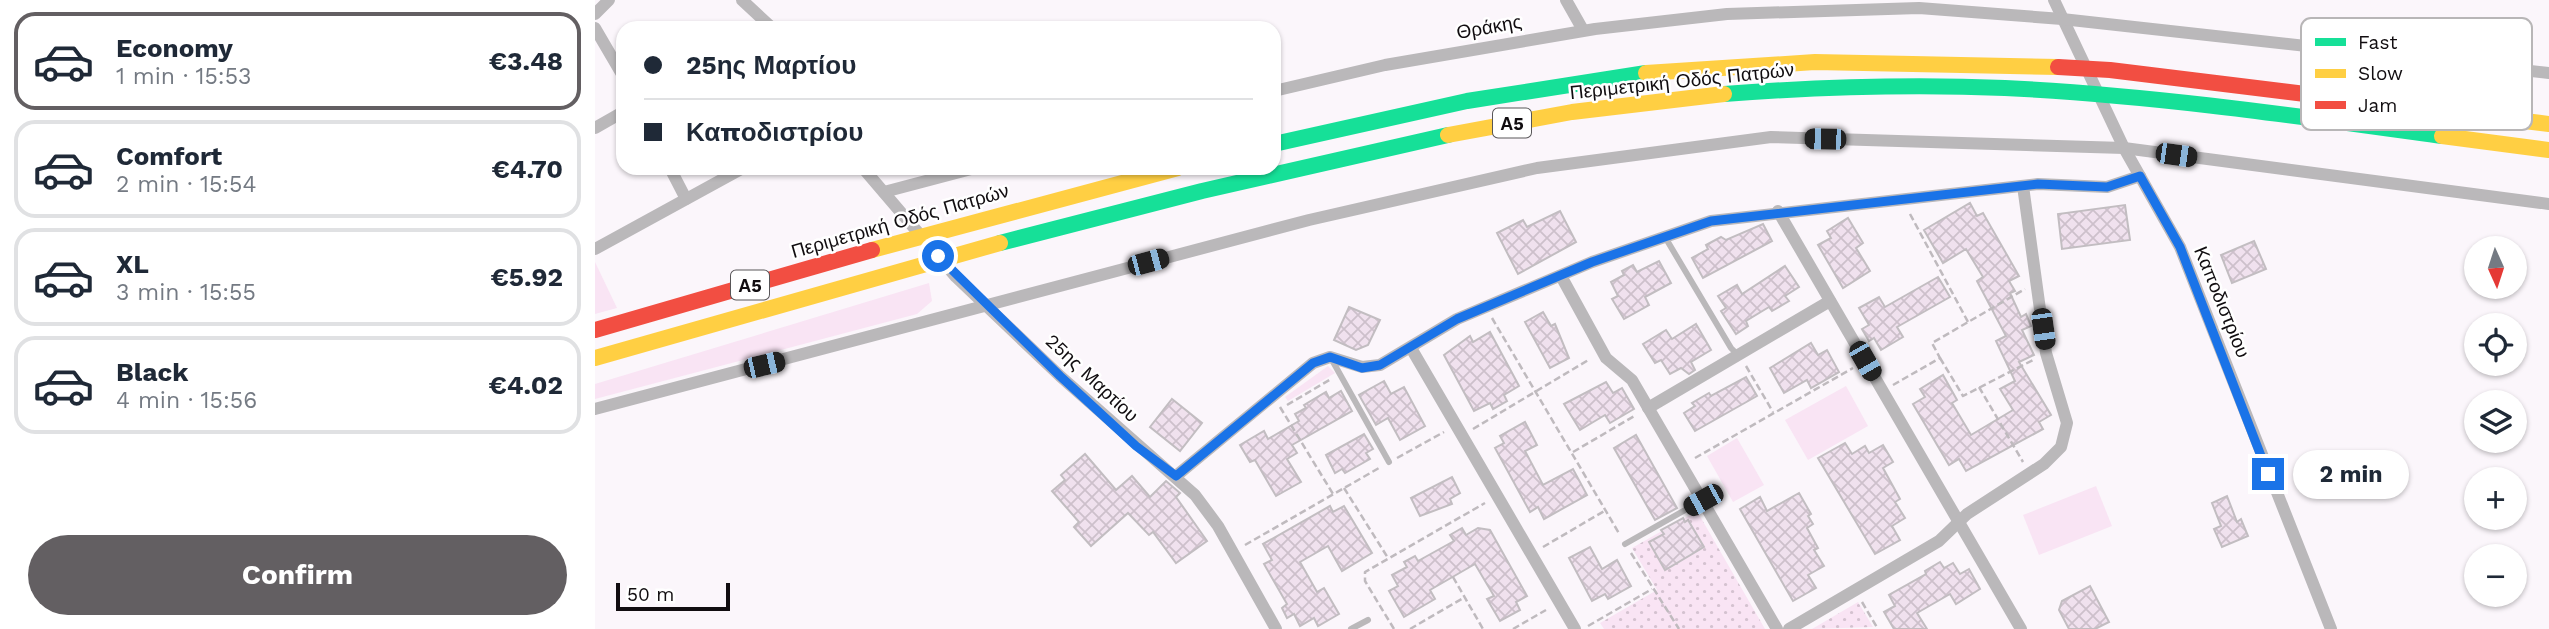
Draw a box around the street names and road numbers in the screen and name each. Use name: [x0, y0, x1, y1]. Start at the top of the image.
street label: Θράκης: [1455, 10, 1523, 44]
street label: Περιμετρική Οδός Πατρών: [1569, 58, 1795, 104]
road number: Α5: [1493, 109, 1531, 138]
street label: Περιμετρική Οδός Πατρών: [788, 179, 1012, 263]
street label: Καποδιστρίου: [2189, 243, 2255, 361]
road number: Α5: [731, 270, 769, 300]
street label: 25ης Μαρτίου: [1041, 329, 1143, 427]

